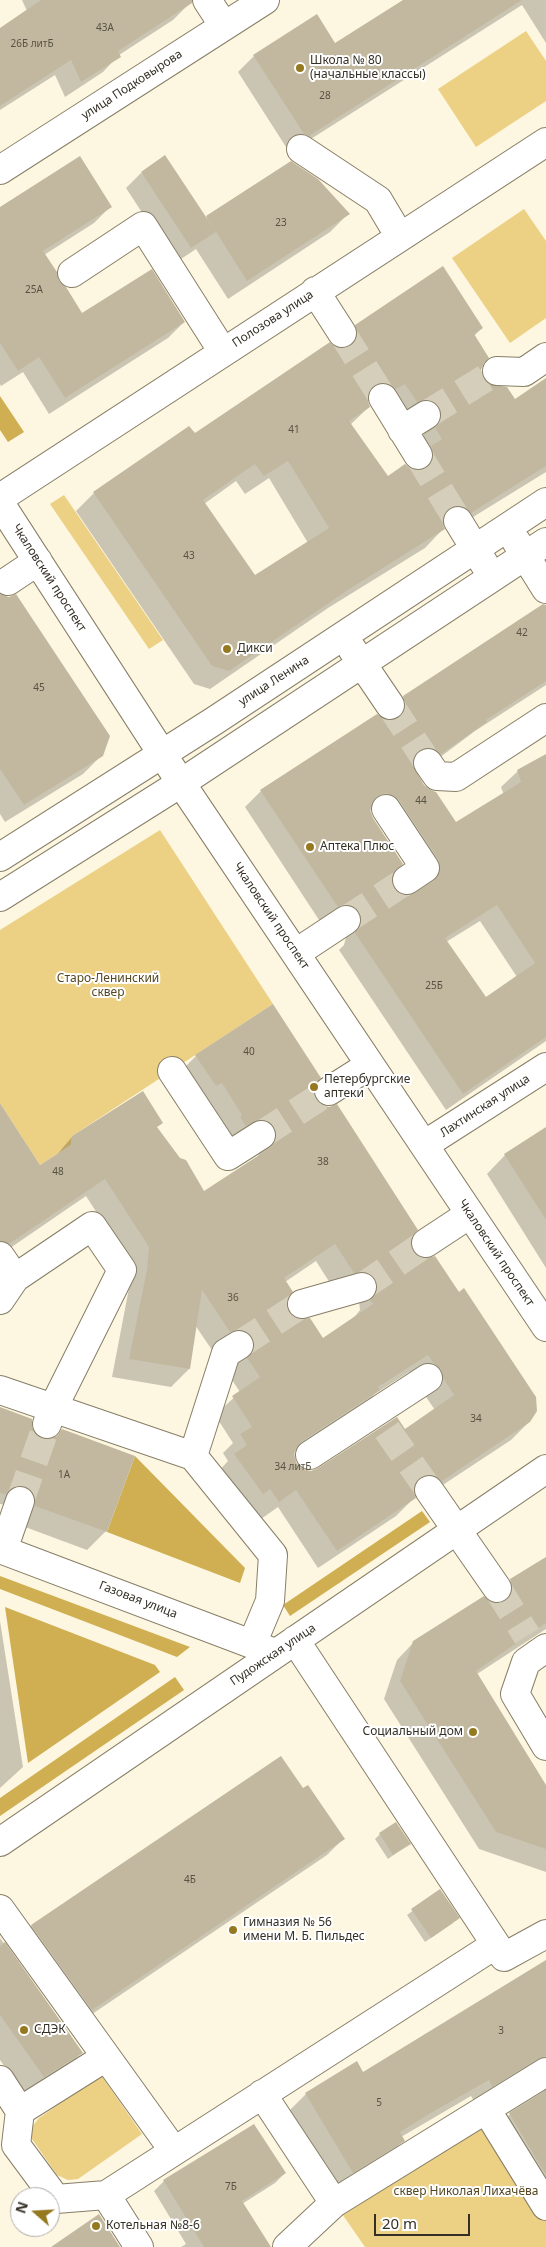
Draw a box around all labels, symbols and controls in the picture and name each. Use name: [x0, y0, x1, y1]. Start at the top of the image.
house number: 43А: [96, 22, 114, 34]
house number: 26Б литБ: [10, 38, 54, 50]
street label: улица Подковырова: [79, 47, 185, 123]
place label: Школа № 80 (начальные классы): [310, 54, 426, 82]
marker: Школа № 80 (начальные классы): [294, 62, 306, 74]
house number: 28: [319, 90, 331, 102]
house number: 23: [275, 217, 287, 229]
house number: 25А: [25, 284, 43, 296]
street label: Полозова улица: [230, 287, 316, 351]
house number: 41: [288, 424, 300, 436]
street label: Чкаловский проспект: [9, 521, 89, 635]
house number: 43: [183, 550, 195, 562]
house number: 42: [516, 627, 528, 639]
place label: Дикси: [237, 642, 273, 656]
marker: Дикси: [221, 643, 233, 655]
street label: улица Ленина: [236, 653, 312, 709]
house number: 45: [33, 682, 45, 694]
house number: 44: [415, 795, 427, 807]
place label: Аптека Плюс: [320, 840, 394, 854]
marker: Аптека Плюс: [304, 841, 316, 853]
street label: Чкаловский проспект: [230, 860, 312, 972]
park label: Старо-Ленинский сквер: [57, 972, 159, 1000]
house number: 25Б: [425, 980, 443, 992]
house number: 40: [243, 1046, 255, 1058]
street label: Лахтинская улица: [437, 1072, 533, 1140]
place label: Петербургские аптеки: [324, 1073, 410, 1101]
marker: Петербургские аптеки: [308, 1081, 320, 1093]
house number: 38: [317, 1156, 329, 1168]
house number: 48: [52, 1166, 64, 1178]
street label: Чкаловский проспект: [455, 1197, 537, 1309]
house number: 36: [227, 1292, 239, 1304]
house number: 34: [470, 1413, 482, 1425]
house number: 34 литБ: [275, 1461, 311, 1473]
house number: 1А: [58, 1469, 70, 1481]
street label: Газовая улица: [97, 1578, 179, 1622]
street label: Пудожская улица: [227, 1621, 319, 1689]
place label: Социальный дом: [362, 1725, 463, 1739]
marker: Социальный дом: [467, 1726, 479, 1738]
house number: 4Б: [184, 1874, 196, 1886]
place label: Гимназия № 56 имени М. Б. Пильдес: [243, 1916, 365, 1944]
marker: Гимназия № 56 имени М. Б. Пильдес: [227, 1924, 239, 1936]
place label: СДЭК: [34, 2023, 66, 2037]
marker: СДЭК: [18, 2024, 30, 2036]
house number: 3: [498, 2025, 504, 2037]
house number: 5: [376, 2097, 382, 2109]
house number: 7Б: [225, 2181, 237, 2193]
park label: сквер Николая Лихачёва: [394, 2185, 538, 2199]
north arrow: [10, 2187, 60, 2237]
text: N: [10, 2199, 32, 2216]
scale bar: [376, 2204, 472, 2236]
text: 20 m: [382, 2213, 417, 2233]
place label: Котельная №8-6: [106, 2219, 200, 2233]
marker: Котельная №8-6: [90, 2220, 102, 2232]

